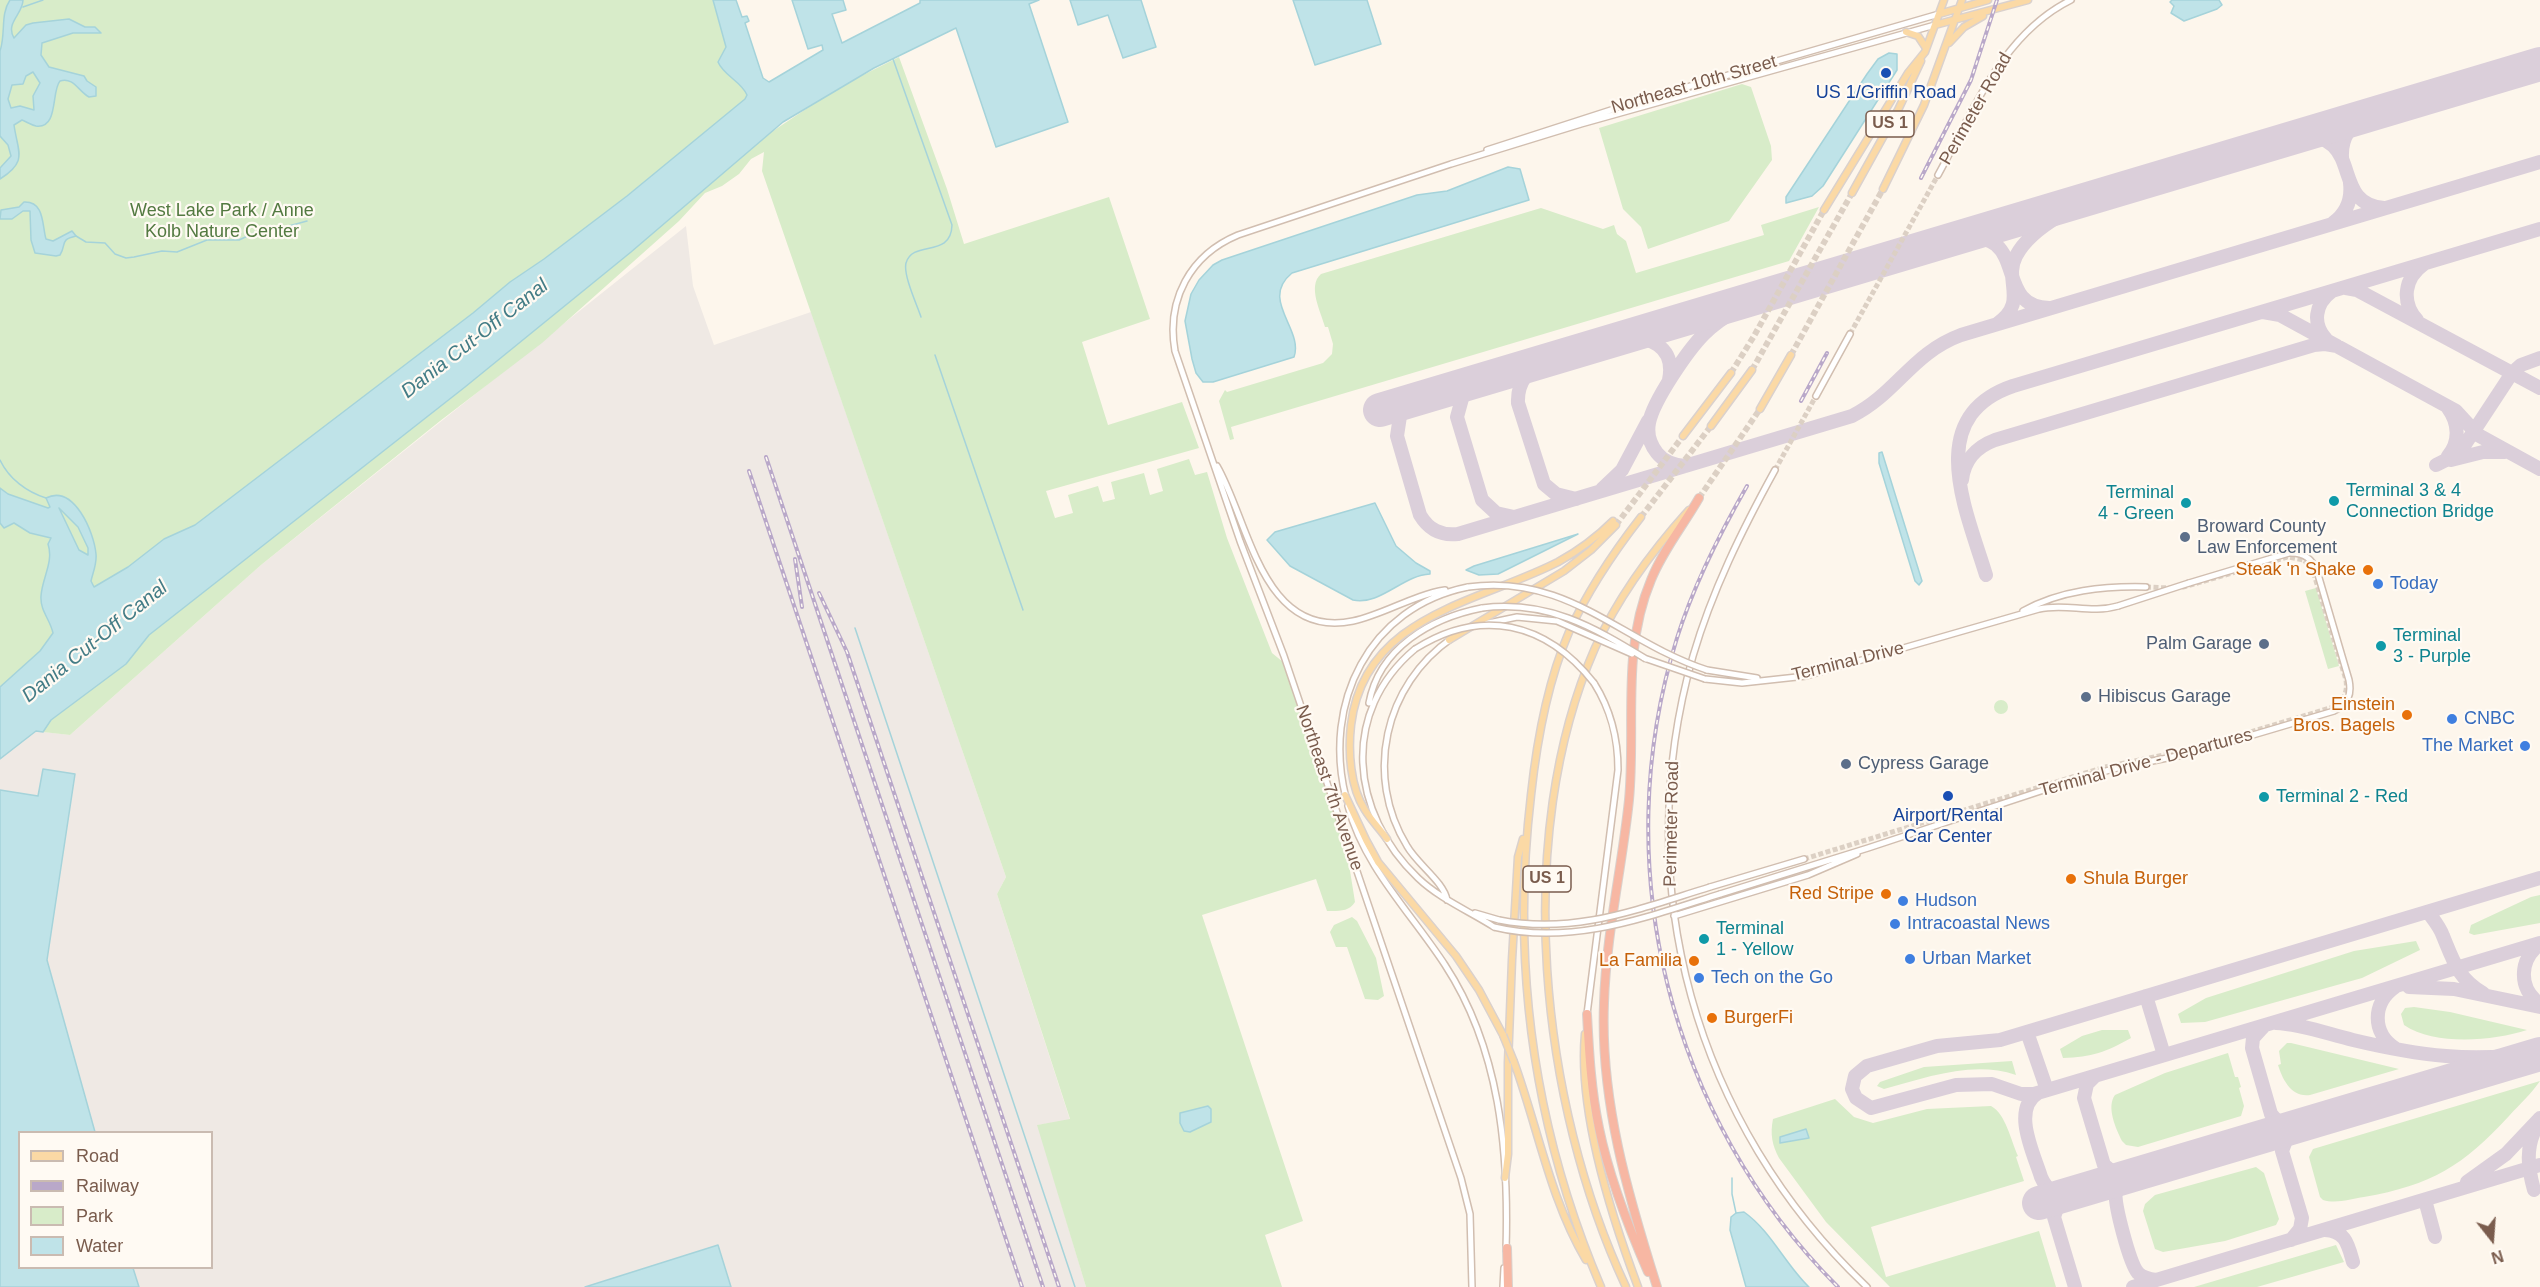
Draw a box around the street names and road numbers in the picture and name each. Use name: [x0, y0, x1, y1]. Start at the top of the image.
street label: Perimeter Road: [1935, 49, 2017, 169]
street label: Northeast 10th Street: [1609, 51, 1779, 119]
road number: US 1: [1866, 111, 1914, 137]
street label: Terminal Drive: [1790, 638, 1906, 686]
street label: Northeast 7th Avenue: [1290, 702, 1368, 874]
street label: Terminal Drive - Departures: [2037, 724, 2255, 802]
street label: Perimeter Road: [1660, 761, 1684, 887]
road number: US 1: [1523, 866, 1571, 892]

